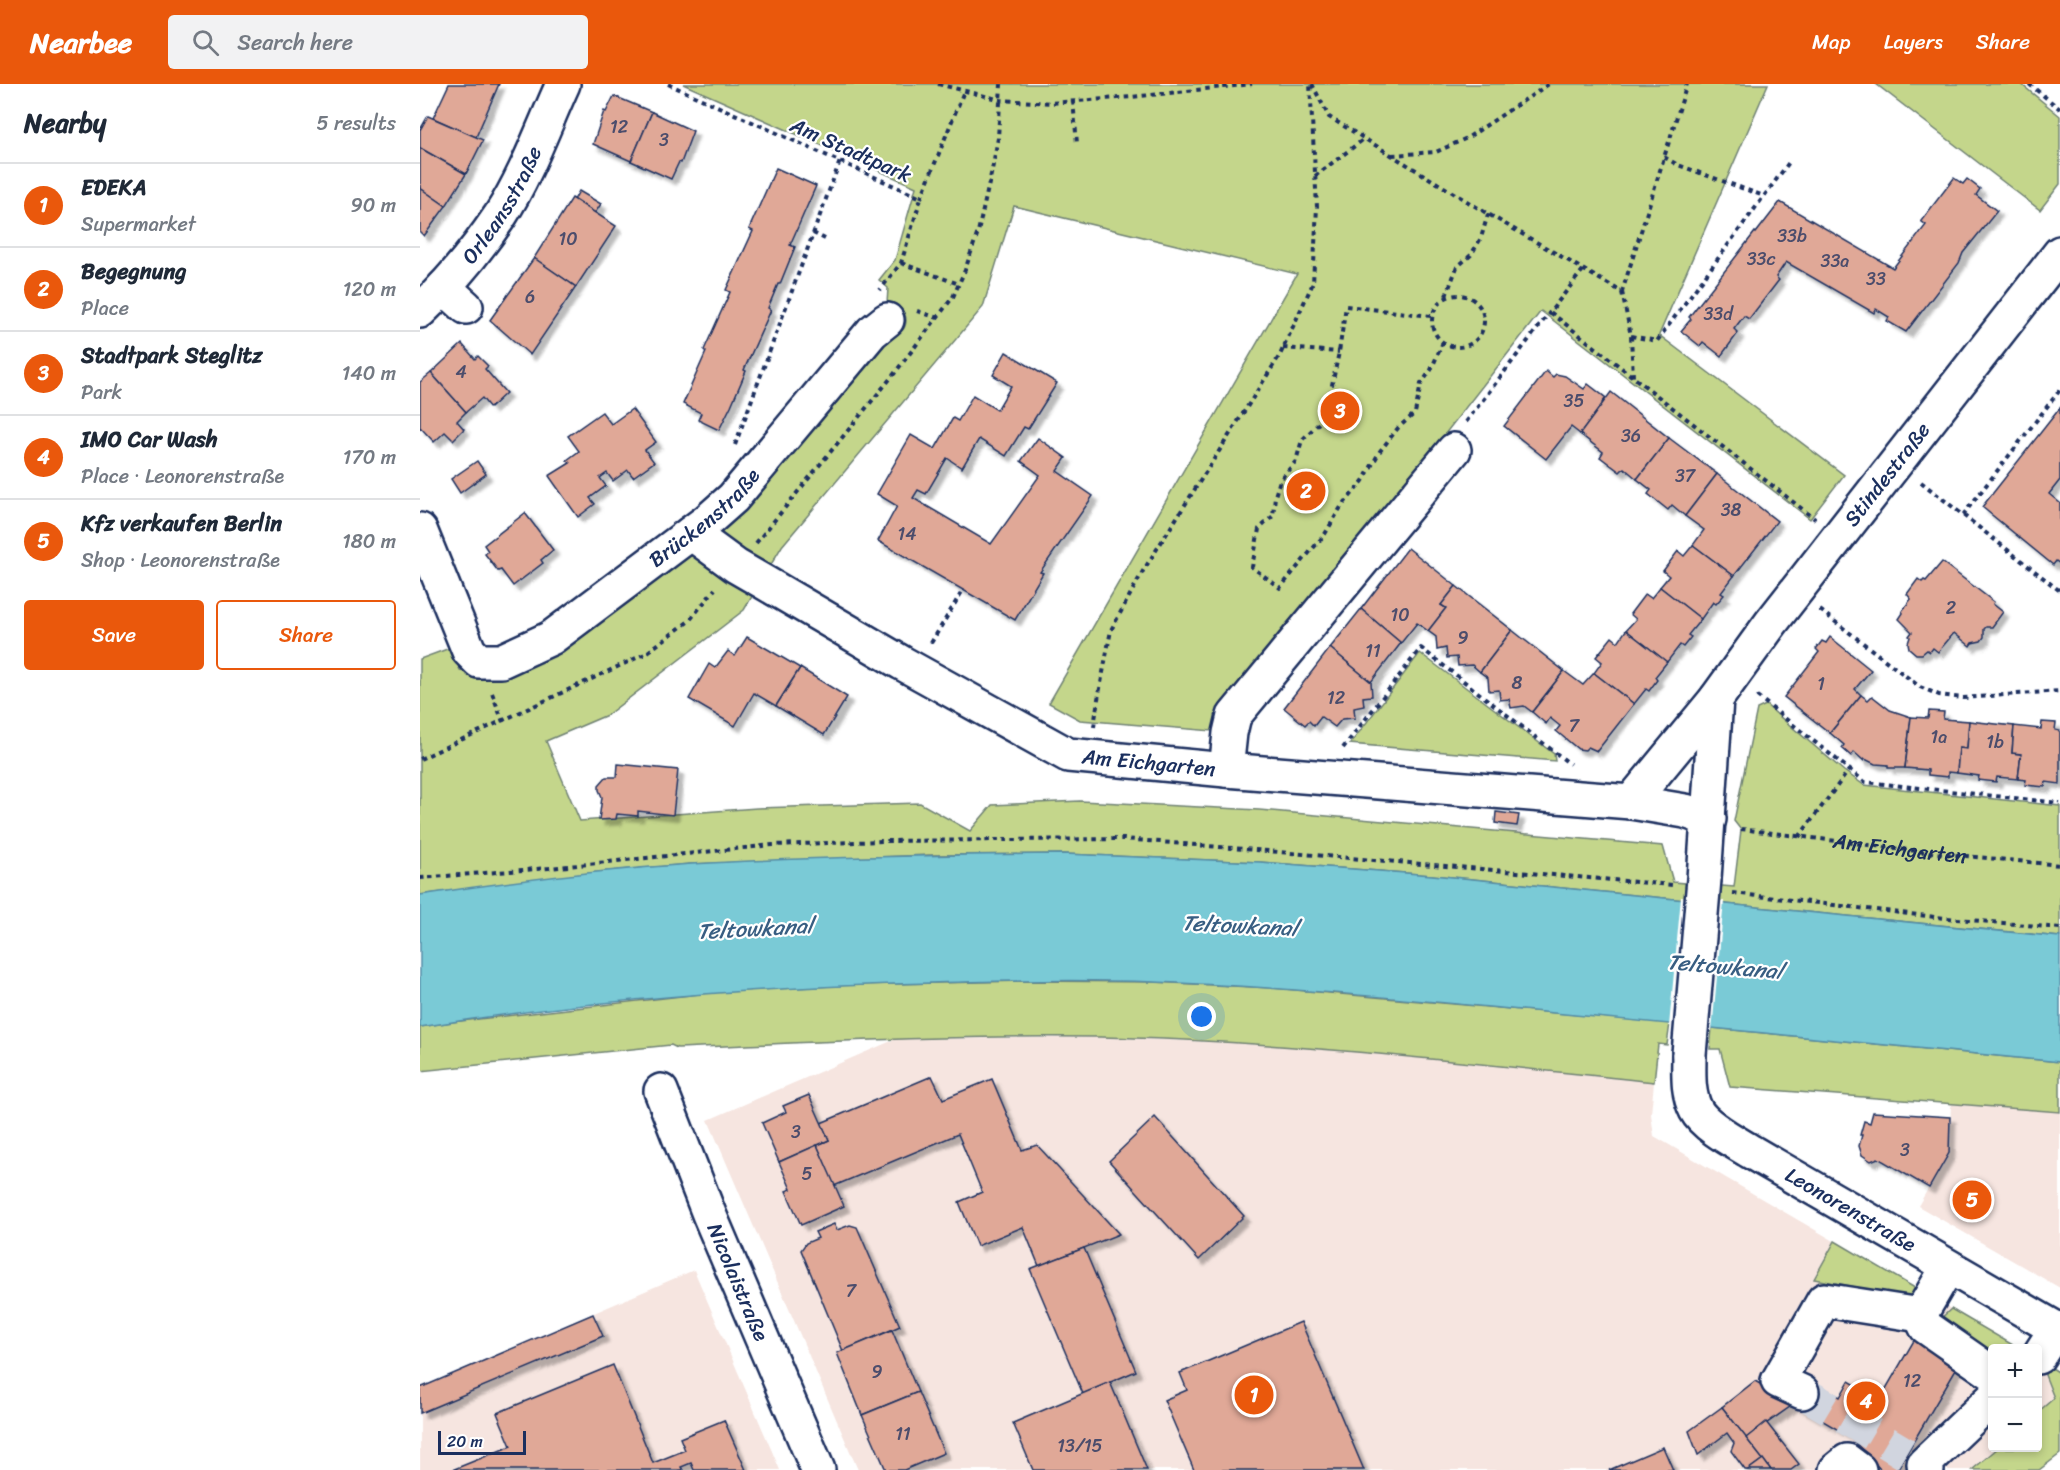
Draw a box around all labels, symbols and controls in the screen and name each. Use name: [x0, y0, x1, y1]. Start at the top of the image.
search box: [168, 15, 588, 69]
text: Nearbee: [30, 18, 132, 67]
text: Search here: [237, 23, 353, 62]
text: Map: [1812, 23, 1851, 61]
text: Layers: [1884, 23, 1943, 61]
text: Share: [1976, 23, 2030, 61]
icon: search: [189, 26, 222, 59]
text: Nearby: [24, 100, 106, 146]
text: 5 results: [317, 106, 396, 141]
street label: Am Stadtpark: [783, 106, 919, 194]
house number: 12: [610, 111, 628, 143]
house number: 3: [659, 124, 669, 156]
street label: Orleansstraße: [452, 140, 553, 273]
text: EDEKA: [81, 168, 146, 207]
text: 1: [39, 188, 48, 223]
text: 90 m: [351, 188, 396, 223]
text: Supermarket: [81, 207, 196, 242]
house number: 33b: [1777, 220, 1807, 252]
house number: 10: [558, 223, 578, 255]
house number: 33c: [1747, 243, 1775, 275]
house number: 33a: [1821, 245, 1849, 277]
text: Begegnung: [81, 252, 186, 291]
house number: 33: [1866, 263, 1886, 295]
text: 2: [38, 272, 49, 307]
text: 120 m: [343, 272, 396, 307]
house number: 6: [525, 281, 535, 313]
text: Place: [81, 291, 129, 326]
house number: 33d: [1703, 298, 1734, 330]
text: Stadtpark Steglitz: [81, 336, 263, 375]
text: 3: [38, 356, 49, 391]
text: 140 m: [342, 356, 396, 391]
house number: 4: [455, 356, 467, 388]
text: Park: [81, 375, 122, 410]
house number: 35: [1564, 385, 1584, 417]
pin: 3: [1320, 388, 1360, 434]
street label: Stindestraße: [1834, 413, 1941, 535]
text: IMO Car Wash: [81, 420, 217, 459]
house number: 36: [1621, 420, 1641, 452]
text: 4: [37, 440, 50, 475]
text: 170 m: [343, 440, 396, 475]
text: Place · Leonorenstraße: [81, 459, 284, 494]
street label: Brückenstraße: [640, 459, 770, 578]
house number: 37: [1675, 460, 1697, 492]
pin: 2: [1286, 468, 1326, 514]
house number: 38: [1721, 494, 1742, 526]
text: Kfz verkaufen Berlin: [81, 504, 282, 543]
house number: 14: [898, 518, 916, 550]
text: 5: [37, 524, 50, 559]
text: 180 m: [342, 524, 396, 559]
text: Shop · Leonorenstraße: [81, 543, 280, 578]
house number: 2: [1946, 592, 1956, 624]
house number: 10: [1390, 599, 1410, 631]
button: Save: [24, 600, 204, 670]
button: Share: [216, 600, 396, 670]
house number: 9: [1457, 622, 1469, 654]
house number: 11: [1365, 635, 1381, 667]
house number: 8: [1512, 667, 1523, 699]
house number: 1: [1817, 668, 1825, 700]
house number: 12: [1327, 682, 1345, 714]
house number: 7: [1569, 710, 1581, 742]
house number: 1a: [1931, 721, 1947, 753]
house number: 1b: [1986, 726, 2004, 758]
street label: Am Eichgarten: [1079, 737, 1217, 788]
street label: Am Eichgarten: [1830, 822, 1968, 875]
water label: Teltowkanal: [1181, 903, 1303, 948]
water label: Teltowkanal: [696, 906, 819, 951]
water label: Teltowkanal: [1666, 942, 1789, 991]
your location: [1187, 1002, 1216, 1031]
house number: 3: [791, 1116, 801, 1148]
house number: 3: [1900, 1134, 1910, 1166]
street label: Leonorenstraße: [1778, 1156, 1924, 1263]
house number: 5: [802, 1158, 813, 1190]
pin: 5: [1952, 1178, 1992, 1222]
street label: Nicolaistraße: [696, 1217, 780, 1347]
house number: 7: [846, 1275, 858, 1307]
map controls: [1988, 1344, 2042, 1452]
button: +: [1988, 1344, 2042, 1398]
house number: 9: [871, 1356, 883, 1388]
house number: 12: [1903, 1365, 1921, 1397]
pin: 1: [1234, 1372, 1274, 1418]
pin: 4: [1846, 1378, 1886, 1424]
button: −: [1988, 1398, 2042, 1452]
house number: 11: [895, 1418, 911, 1450]
text: 20 m: [447, 1427, 483, 1456]
scale bar: [438, 1428, 526, 1456]
house number: 13/15: [1057, 1430, 1103, 1462]

